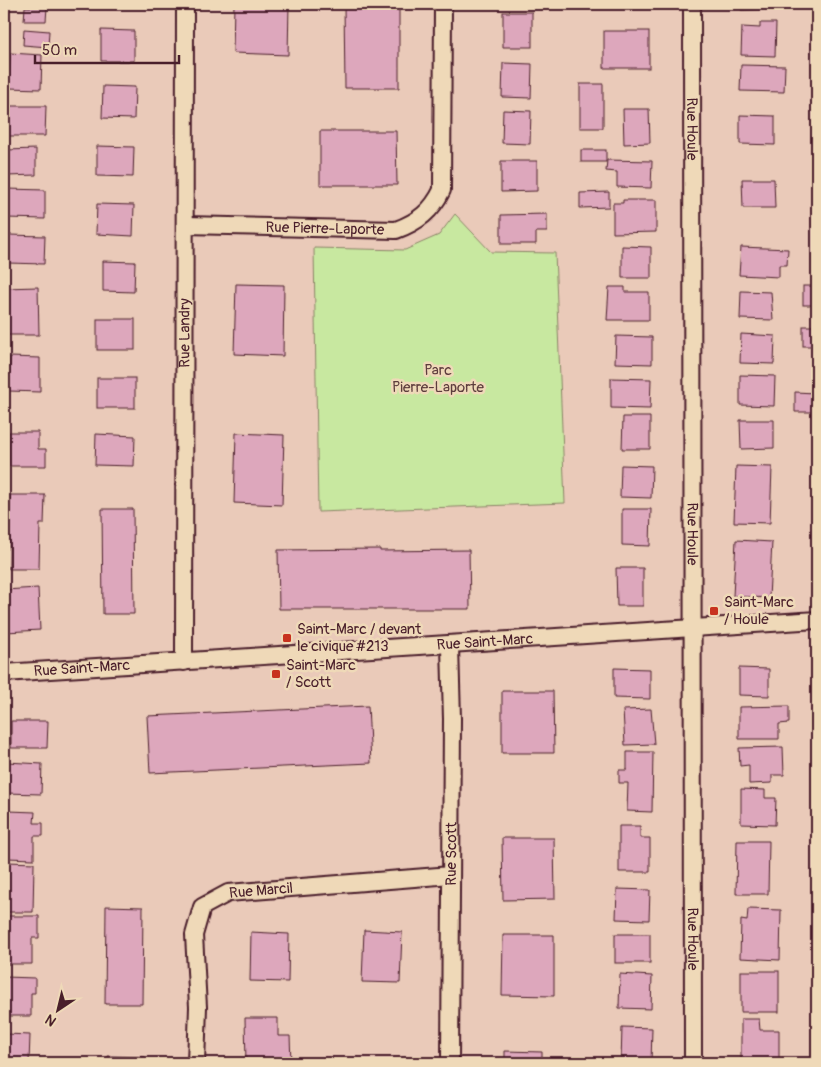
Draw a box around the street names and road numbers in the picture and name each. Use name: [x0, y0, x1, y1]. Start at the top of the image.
street label: Rue Houle: [682, 97, 701, 161]
street label: Rue Pierre-Laporte: [265, 218, 385, 240]
street label: Rue Landry: [175, 298, 195, 368]
street label: Rue Houle: [682, 502, 702, 566]
street label: Rue Saint-Marc: [436, 629, 534, 655]
street label: Rue Saint-Marc: [33, 656, 131, 681]
street label: Rue Scott: [442, 821, 461, 886]
street label: Rue Marcil: [229, 879, 294, 903]
street label: Rue Houle: [683, 907, 702, 971]

